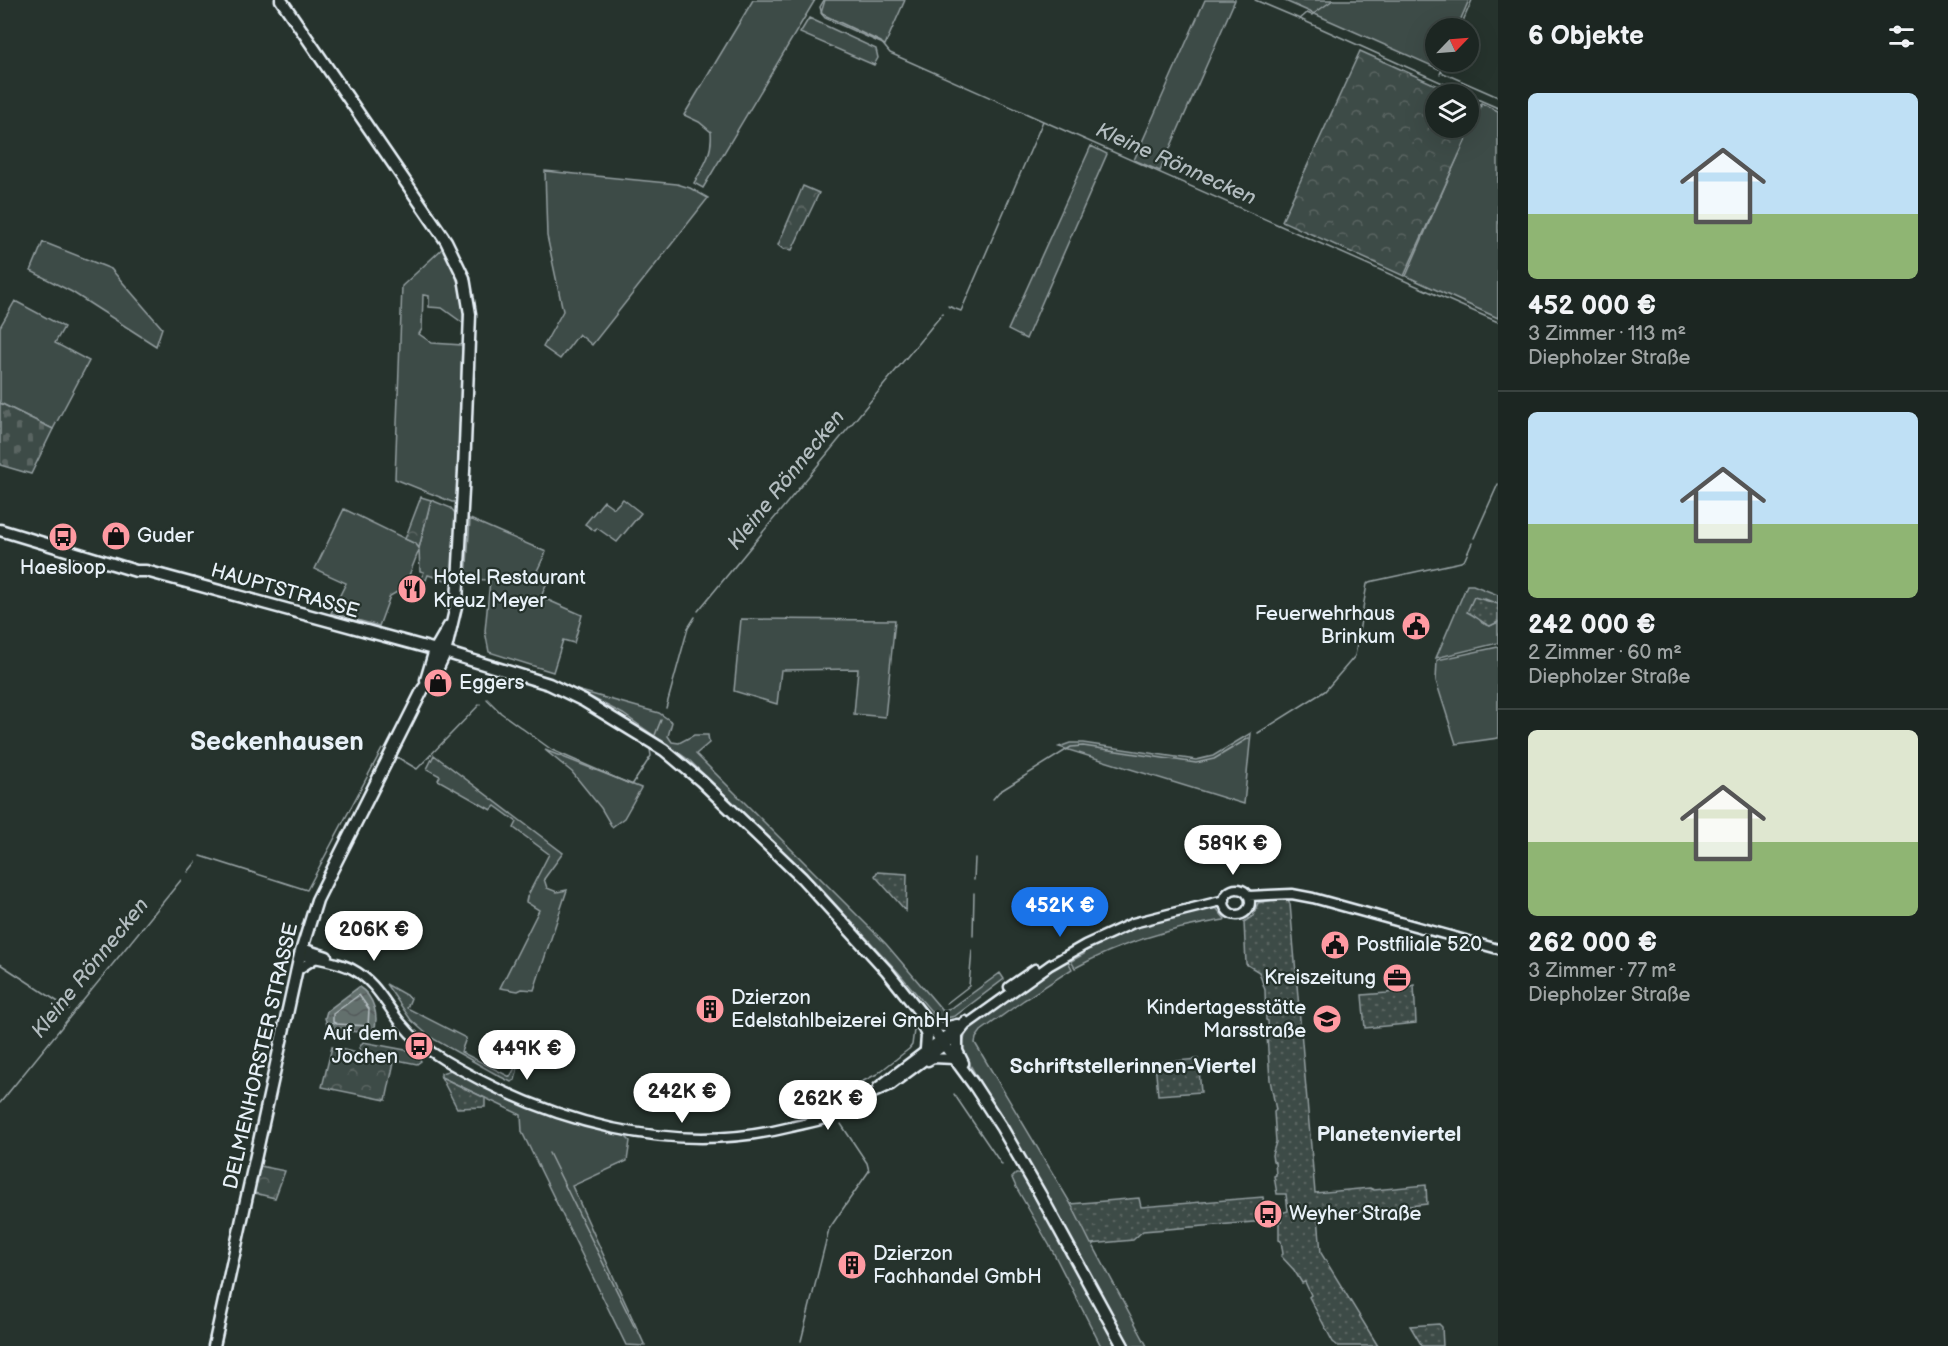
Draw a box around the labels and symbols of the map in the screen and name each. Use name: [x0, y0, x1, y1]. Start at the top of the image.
north arrow: [1425, 18, 1479, 72]
water label: Kleine Rönnecken: [1092, 117, 1260, 211]
water label: Kleine Rönnecken: [722, 405, 850, 555]
shop icon: Guder: [100, 520, 132, 552]
bus stop icon: Haesloop: [47, 521, 79, 553]
place label: Guder: [137, 524, 194, 548]
place label: Haesloop: [20, 556, 106, 580]
street label: HAUPTSTRASSE: [208, 558, 362, 624]
place label: Hotel Restaurant Kreuz Meyer: [433, 566, 586, 613]
restaurant icon: Hotel Restaurant Kreuz Meyer: [396, 573, 428, 605]
place label: Feuerwehrhaus Brinkum: [1255, 602, 1395, 649]
public building icon: Feuerwehrhaus Brinkum: [1400, 610, 1432, 642]
shop icon: Eggers: [422, 667, 454, 699]
place label: Eggers: [459, 671, 524, 695]
district label: Seckenhausen: [190, 727, 364, 758]
pin: 589K €: [1184, 825, 1282, 876]
pin: 452K €: [1011, 887, 1109, 938]
water label: Kleine Rönnecken: [26, 893, 154, 1043]
pin: 206K €: [325, 911, 423, 962]
street label: DELMENHORSTER STRASSE: [219, 921, 303, 1191]
public building icon: Postfiliale 520: [1319, 929, 1351, 961]
place label: Postfiliale 520: [1356, 933, 1482, 957]
office icon: Kreiszeitung: [1381, 962, 1413, 994]
place label: Kreiszeitung: [1264, 966, 1376, 990]
place label: Dzierzon Edelstahlbeizerei GmbH: [731, 986, 950, 1033]
building icon: Dzierzon Edelstahlbeizerei GmbH: [694, 993, 726, 1025]
place label: Kindertagesstätte Marsstraße: [1146, 996, 1306, 1043]
school or university icon: Kindertagesstätte Marsstraße: [1311, 1003, 1343, 1035]
place label: Auf dem Jochen: [323, 1022, 398, 1069]
bus stop icon: Auf dem Jochen: [403, 1030, 435, 1062]
pin: 449K €: [478, 1030, 576, 1081]
district label: Schriftstellerinnen-Viertel: [1010, 1054, 1256, 1079]
pin: 242K €: [633, 1073, 731, 1124]
pin: 262K €: [779, 1080, 877, 1131]
district label: Planetenviertel: [1317, 1122, 1461, 1147]
bus stop icon: Weyher Straße: [1252, 1198, 1284, 1230]
place label: Weyher Straße: [1289, 1202, 1421, 1226]
place label: Dzierzon Fachhandel GmbH: [873, 1242, 1042, 1289]
building icon: Dzierzon Fachhandel GmbH: [836, 1249, 868, 1281]

